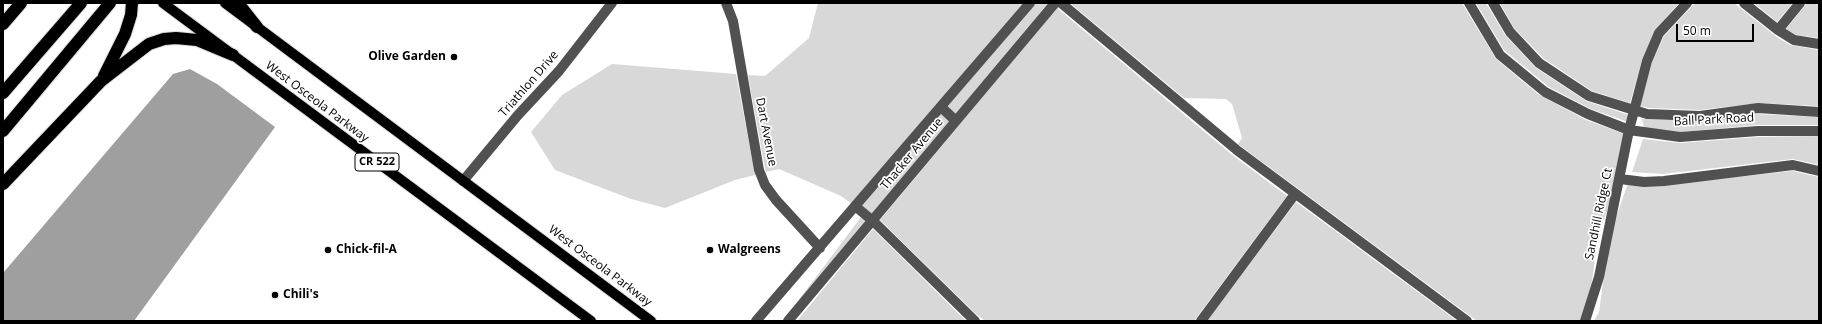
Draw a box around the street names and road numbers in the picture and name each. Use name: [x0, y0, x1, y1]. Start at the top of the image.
street label: Triathlon Drive: [496, 48, 562, 120]
street label: West Osceola Parkway: [263, 58, 371, 146]
street label: Dart Avenue: [752, 97, 780, 167]
street label: Ball Park Road: [1673, 111, 1755, 129]
street label: Thacker Avenue: [878, 115, 946, 193]
road number: CR 522: [355, 153, 399, 171]
street label: Sandhill Ridge Ct: [1582, 167, 1616, 261]
street label: West Osceola Parkway: [546, 222, 654, 310]

